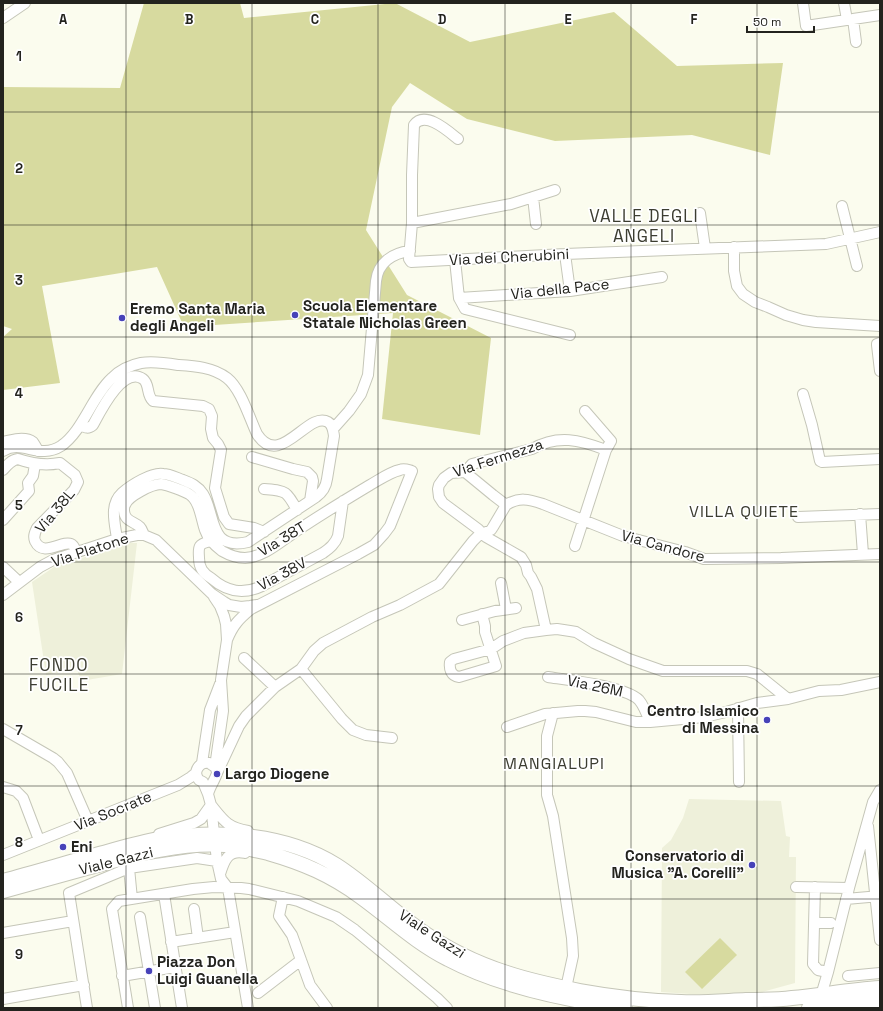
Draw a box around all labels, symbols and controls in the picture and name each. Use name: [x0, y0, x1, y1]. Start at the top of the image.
scale bar: [747, 8, 814, 34]
text: A: [59, 11, 68, 28]
text: B: [185, 11, 194, 28]
text: C: [311, 11, 319, 28]
text: D: [438, 11, 447, 28]
text: E: [564, 11, 572, 28]
text: F: [691, 11, 698, 28]
text: 50 m: [753, 14, 781, 30]
text: 1: [16, 48, 22, 65]
text: 2: [15, 160, 23, 177]
district label: VALLE DEGLI ANGELI: [589, 205, 699, 247]
street label: Via dei Cherubini: [448, 244, 570, 269]
text: 3: [15, 272, 23, 289]
street label: Via della Pace: [510, 274, 610, 303]
place label: Scuola Elementare Statale Nicholas Green: [303, 296, 467, 332]
place label: Eremo Santa Maria degli Angeli: [130, 299, 265, 335]
marker: Scuola Elementare Statale Nicholas Green: [290, 310, 300, 320]
marker: Eremo Santa Maria degli Angeli: [117, 313, 127, 323]
text: 4: [15, 385, 23, 402]
street label: Via Fermezza: [450, 434, 546, 481]
street label: Via 38L: [31, 485, 79, 537]
text: 5: [15, 497, 23, 514]
district label: VILLA QUIETE: [689, 501, 799, 522]
street label: Via 38T: [254, 517, 309, 560]
street label: Via Candore: [619, 525, 707, 566]
street label: Via Platone: [49, 528, 131, 571]
street label: Via 38V: [254, 553, 310, 594]
text: 6: [15, 609, 23, 626]
district label: FONDO FUCILE: [29, 654, 89, 696]
street label: Via 26M: [565, 670, 625, 701]
place label: Centro Islamico di Messina: [647, 701, 759, 737]
marker: Centro Islamico di Messina: [762, 715, 772, 725]
text: 7: [15, 722, 23, 739]
district label: MANGIALUPI: [503, 753, 605, 774]
place label: Largo Diogene: [225, 764, 330, 783]
marker: Largo Diogene: [212, 769, 222, 779]
street label: Via Socrate: [71, 786, 154, 835]
text: 8: [15, 834, 23, 851]
place label: Eni: [71, 837, 93, 856]
marker: Eni: [58, 842, 68, 852]
street label: Viale Gazzi: [77, 842, 155, 879]
place label: Conservatorio di Musica "A. Corelli": [611, 846, 744, 882]
marker: Conservatorio di Musica "A. Corelli": [747, 860, 757, 870]
street label: Viale Gazzi: [395, 905, 469, 962]
text: 9: [15, 946, 23, 963]
place label: Piazza Don Luigi Guanella: [157, 952, 258, 988]
marker: Piazza Don Luigi Guanella: [144, 966, 154, 976]

